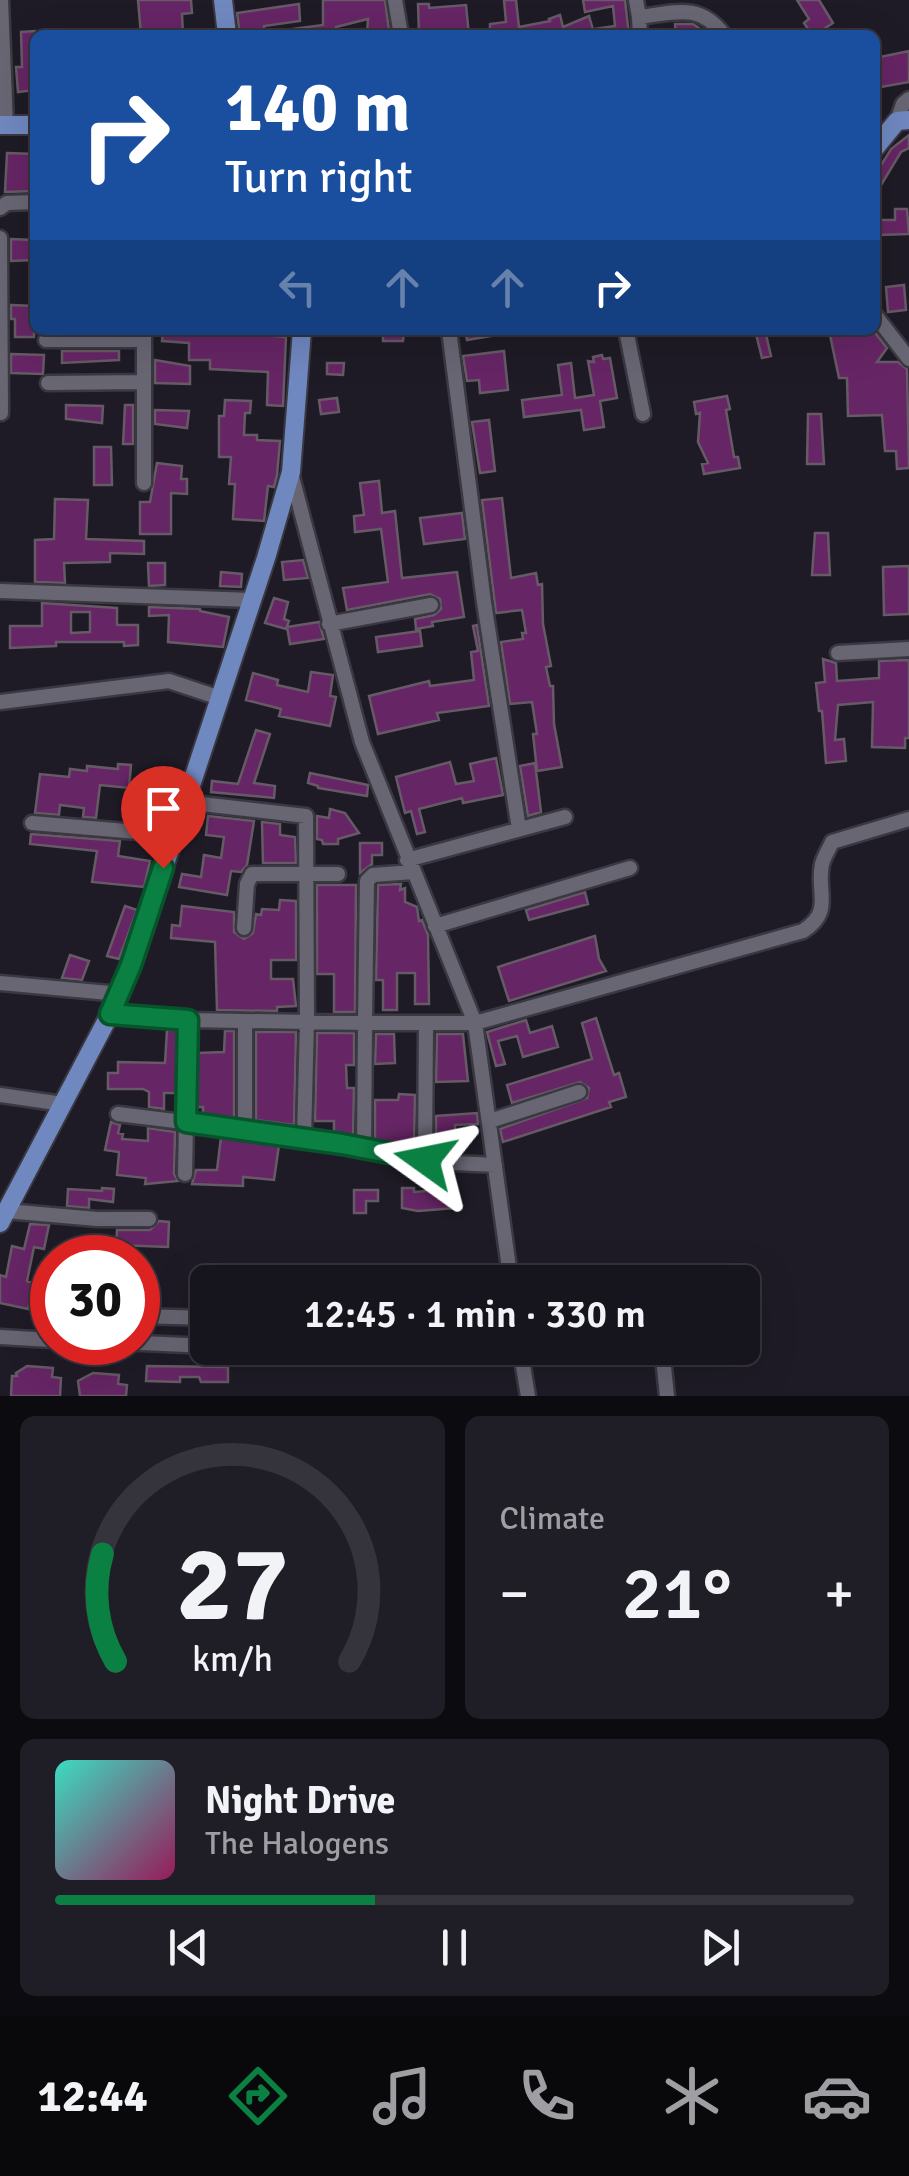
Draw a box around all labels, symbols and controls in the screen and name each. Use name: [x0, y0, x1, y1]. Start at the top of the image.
text: 140 m: [225, 64, 410, 150]
icon: right: [60, 70, 190, 200]
text: Turn right: [225, 150, 413, 205]
icon: left: [270, 260, 325, 315]
icon: ahead: [375, 260, 430, 315]
icon: ahead: [480, 260, 535, 315]
icon: right: [585, 260, 640, 315]
pin: [121, 766, 206, 869]
icon: arrive: [136, 781, 191, 836]
position arrow: [373, 1108, 477, 1212]
speed limit sign: 30: [30, 1235, 160, 1365]
text: 12:45 · 1 min · 330 m: [304, 1291, 646, 1338]
text: Climate: [500, 1499, 605, 1538]
text: 27: [176, 1521, 288, 1649]
text: 21°: [622, 1547, 732, 1640]
text: −: [500, 1560, 529, 1628]
text: +: [824, 1560, 854, 1628]
text: km/h: [192, 1637, 273, 1681]
text: Night Drive: [205, 1777, 395, 1824]
text: The Halogens: [205, 1824, 389, 1863]
icon: previous: [161, 1920, 216, 1975]
icon: pause: [427, 1920, 482, 1975]
icon: next: [693, 1920, 748, 1975]
icon: directions: [223, 2061, 293, 2131]
icon: music: [367, 2061, 437, 2131]
icon: phone: [512, 2061, 582, 2131]
icon: climate: [657, 2061, 727, 2131]
icon: car: [802, 2061, 872, 2131]
text: 12:44: [37, 2069, 148, 2124]

